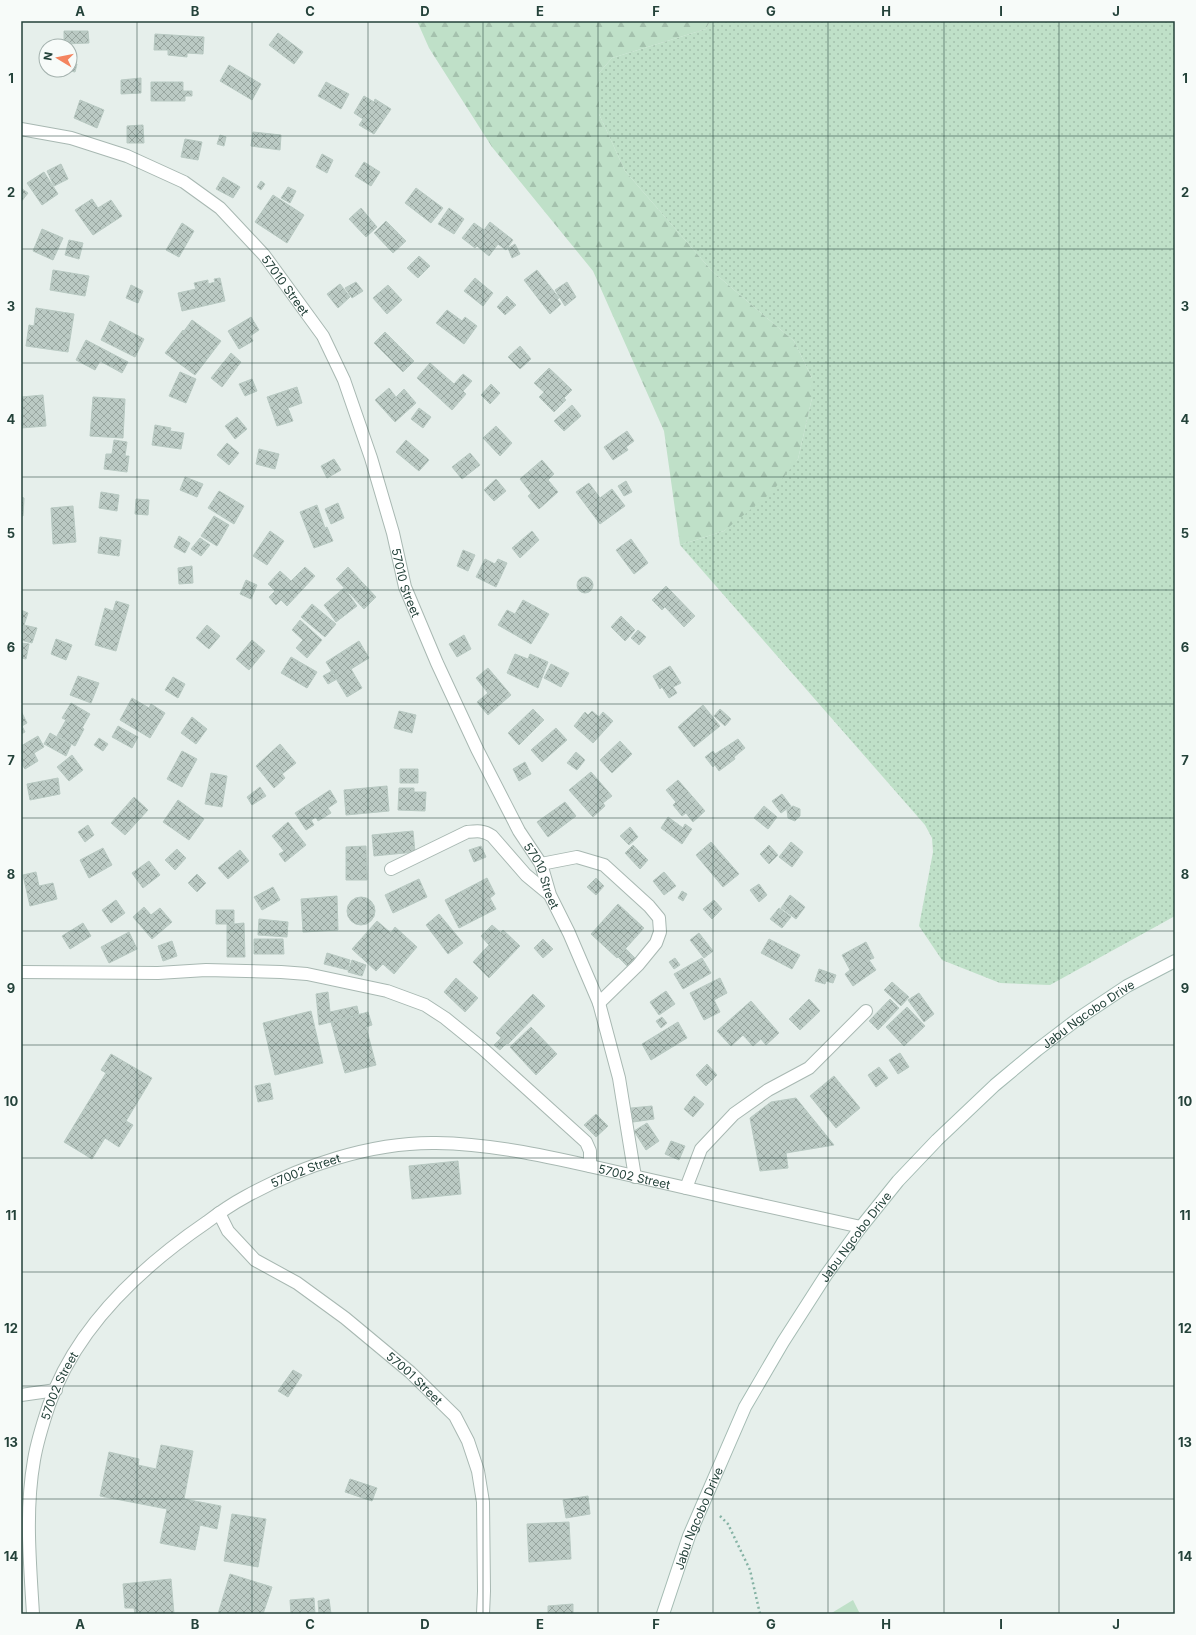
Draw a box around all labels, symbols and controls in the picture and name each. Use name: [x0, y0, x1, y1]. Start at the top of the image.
text: A: [75, 3, 85, 19]
text: B: [191, 3, 200, 19]
text: C: [305, 3, 315, 19]
text: D: [420, 3, 430, 19]
text: E: [536, 3, 544, 19]
text: F: [652, 3, 660, 19]
text: G: [766, 3, 776, 19]
text: H: [881, 3, 891, 19]
text: I: [999, 3, 1003, 19]
text: J: [1112, 3, 1120, 19]
north arrow: [38, 38, 78, 78]
text: N: [41, 51, 56, 62]
text: 1: [8, 70, 14, 86]
text: 1: [1182, 70, 1188, 86]
text: 2: [7, 184, 15, 200]
text: 2: [1181, 184, 1189, 200]
street label: 57010 Street: [259, 252, 313, 318]
text: 3: [7, 298, 15, 314]
text: 3: [1181, 298, 1189, 314]
text: 4: [7, 411, 16, 427]
text: 4: [1181, 411, 1190, 427]
text: 5: [7, 525, 15, 541]
text: 5: [1181, 525, 1189, 541]
street label: 57010 Street: [389, 547, 424, 619]
text: 6: [7, 639, 15, 655]
text: 6: [1181, 639, 1189, 655]
text: 7: [7, 752, 15, 768]
text: 7: [1181, 752, 1189, 768]
street label: 57010 Street: [521, 839, 563, 911]
text: 8: [7, 866, 15, 882]
text: 8: [1181, 866, 1189, 882]
street label: Jabu Ngcobo Drive: [1039, 976, 1137, 1051]
text: 9: [7, 980, 15, 996]
text: 9: [1181, 980, 1189, 996]
text: 10: [4, 1093, 18, 1109]
text: 10: [1178, 1093, 1192, 1109]
street label: 57002 Street: [268, 1150, 342, 1190]
street label: 57002 Street: [597, 1161, 672, 1192]
street label: Jabu Ngcobo Drive: [816, 1188, 894, 1285]
text: 11: [5, 1207, 17, 1223]
text: 11: [1179, 1207, 1191, 1223]
text: 12: [4, 1320, 18, 1336]
text: 12: [1178, 1320, 1192, 1336]
street label: 57002 Street: [37, 1348, 81, 1422]
street label: 57001 Street: [384, 1348, 446, 1408]
text: 13: [4, 1434, 18, 1450]
text: 13: [1178, 1434, 1192, 1450]
street label: Jabu Ngcobo Drive: [671, 1465, 726, 1572]
text: 14: [4, 1548, 18, 1564]
text: 14: [1178, 1548, 1192, 1564]
text: A: [75, 1616, 85, 1632]
text: B: [191, 1616, 200, 1632]
text: C: [305, 1616, 315, 1632]
text: D: [420, 1616, 430, 1632]
text: E: [536, 1616, 544, 1632]
text: F: [652, 1616, 660, 1632]
text: G: [766, 1616, 776, 1632]
text: H: [881, 1616, 891, 1632]
text: I: [999, 1616, 1003, 1632]
text: J: [1112, 1616, 1120, 1632]

